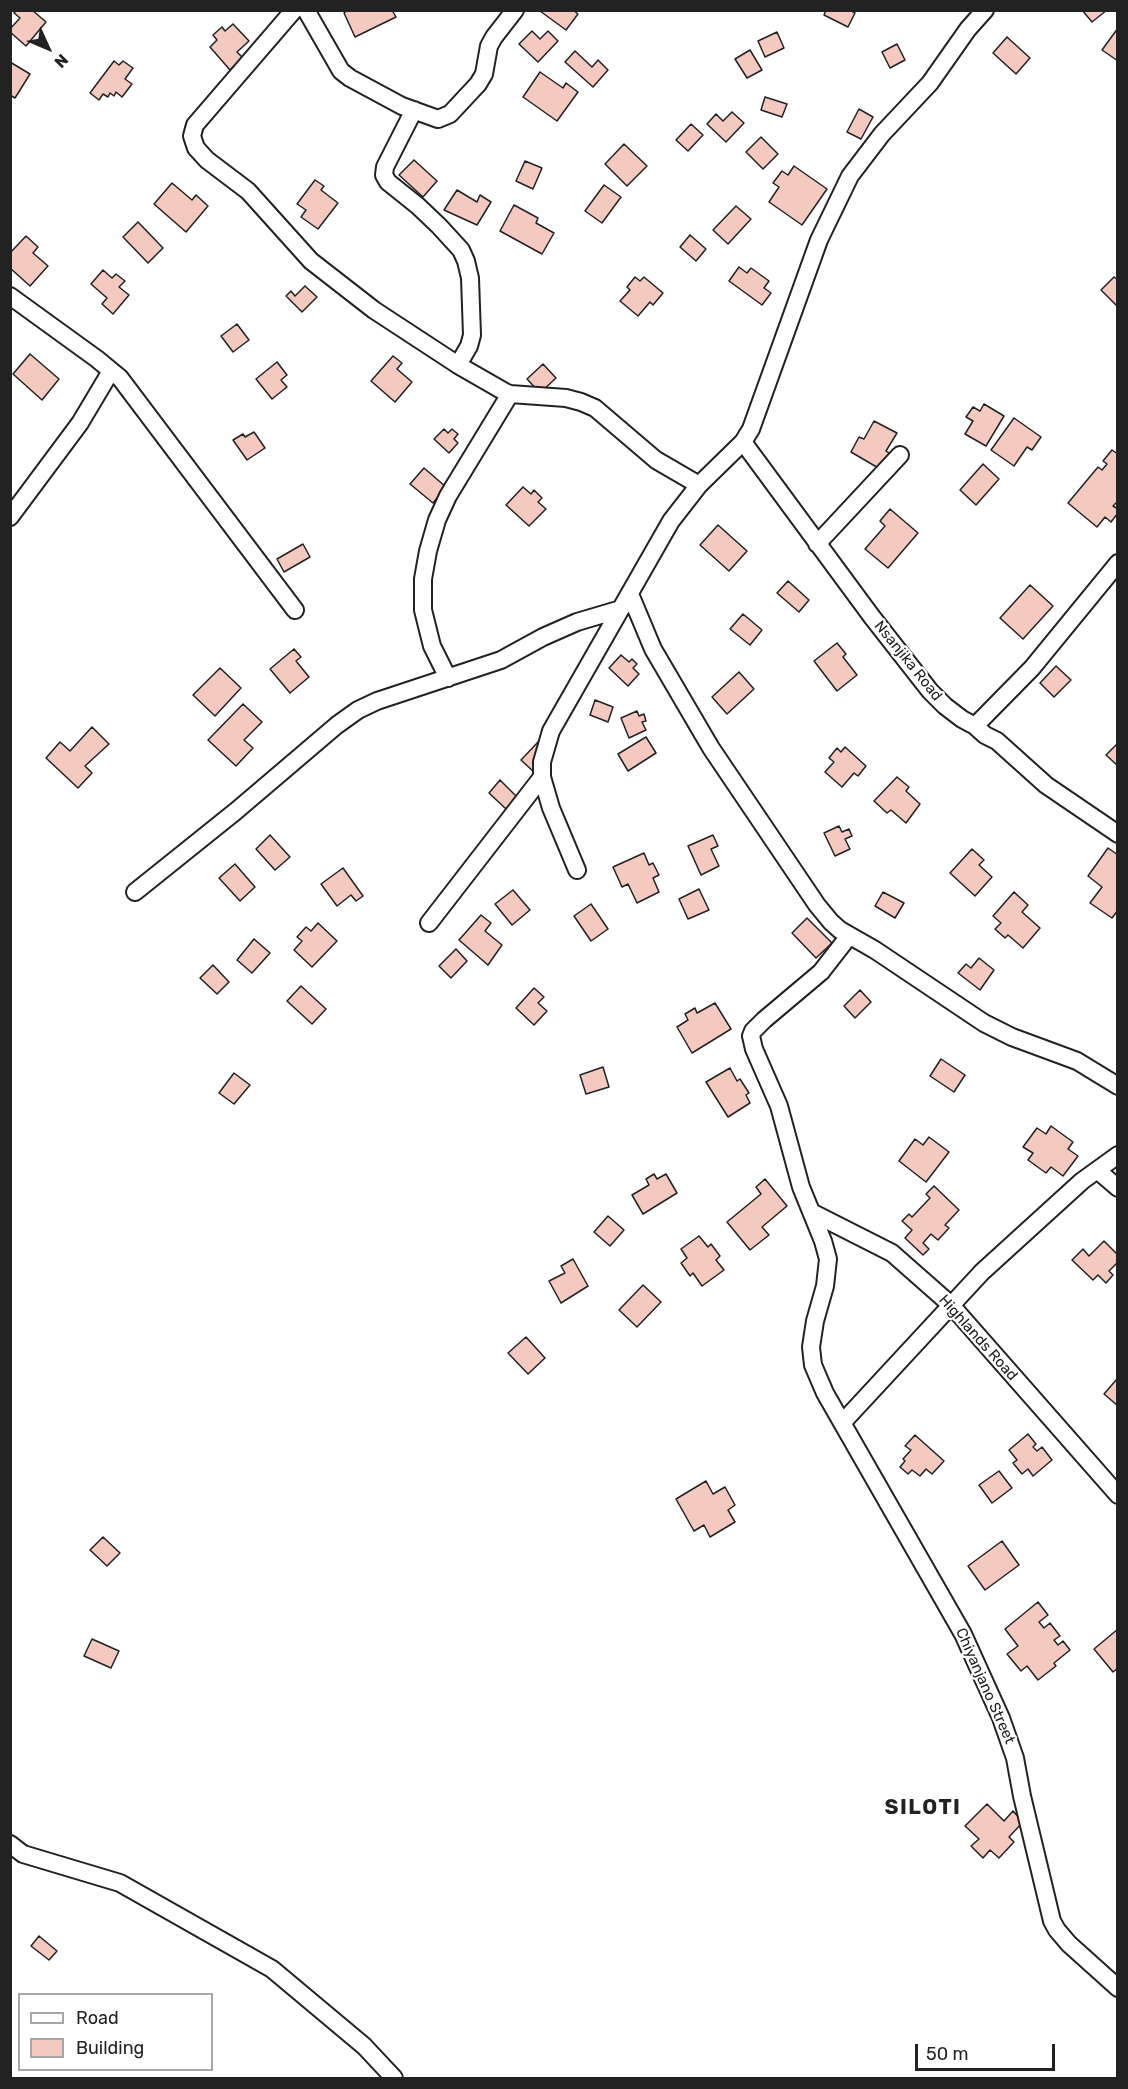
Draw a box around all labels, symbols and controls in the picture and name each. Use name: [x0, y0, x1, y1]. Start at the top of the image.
north arrow: [18, 18, 78, 78]
text: N: [50, 50, 72, 72]
street label: Nsanjika Road: [870, 617, 946, 705]
street label: Highlands Road: [935, 1291, 1021, 1385]
street label: Chiyanjano Street: [951, 1625, 1019, 1747]
district label: SILOTI: [885, 1795, 961, 1821]
legend: [18, 1993, 213, 2071]
text: Road: [76, 2007, 119, 2029]
scale bar: [918, 2032, 1058, 2070]
text: Building: [76, 2037, 144, 2059]
text: 50 m: [926, 2043, 969, 2065]

